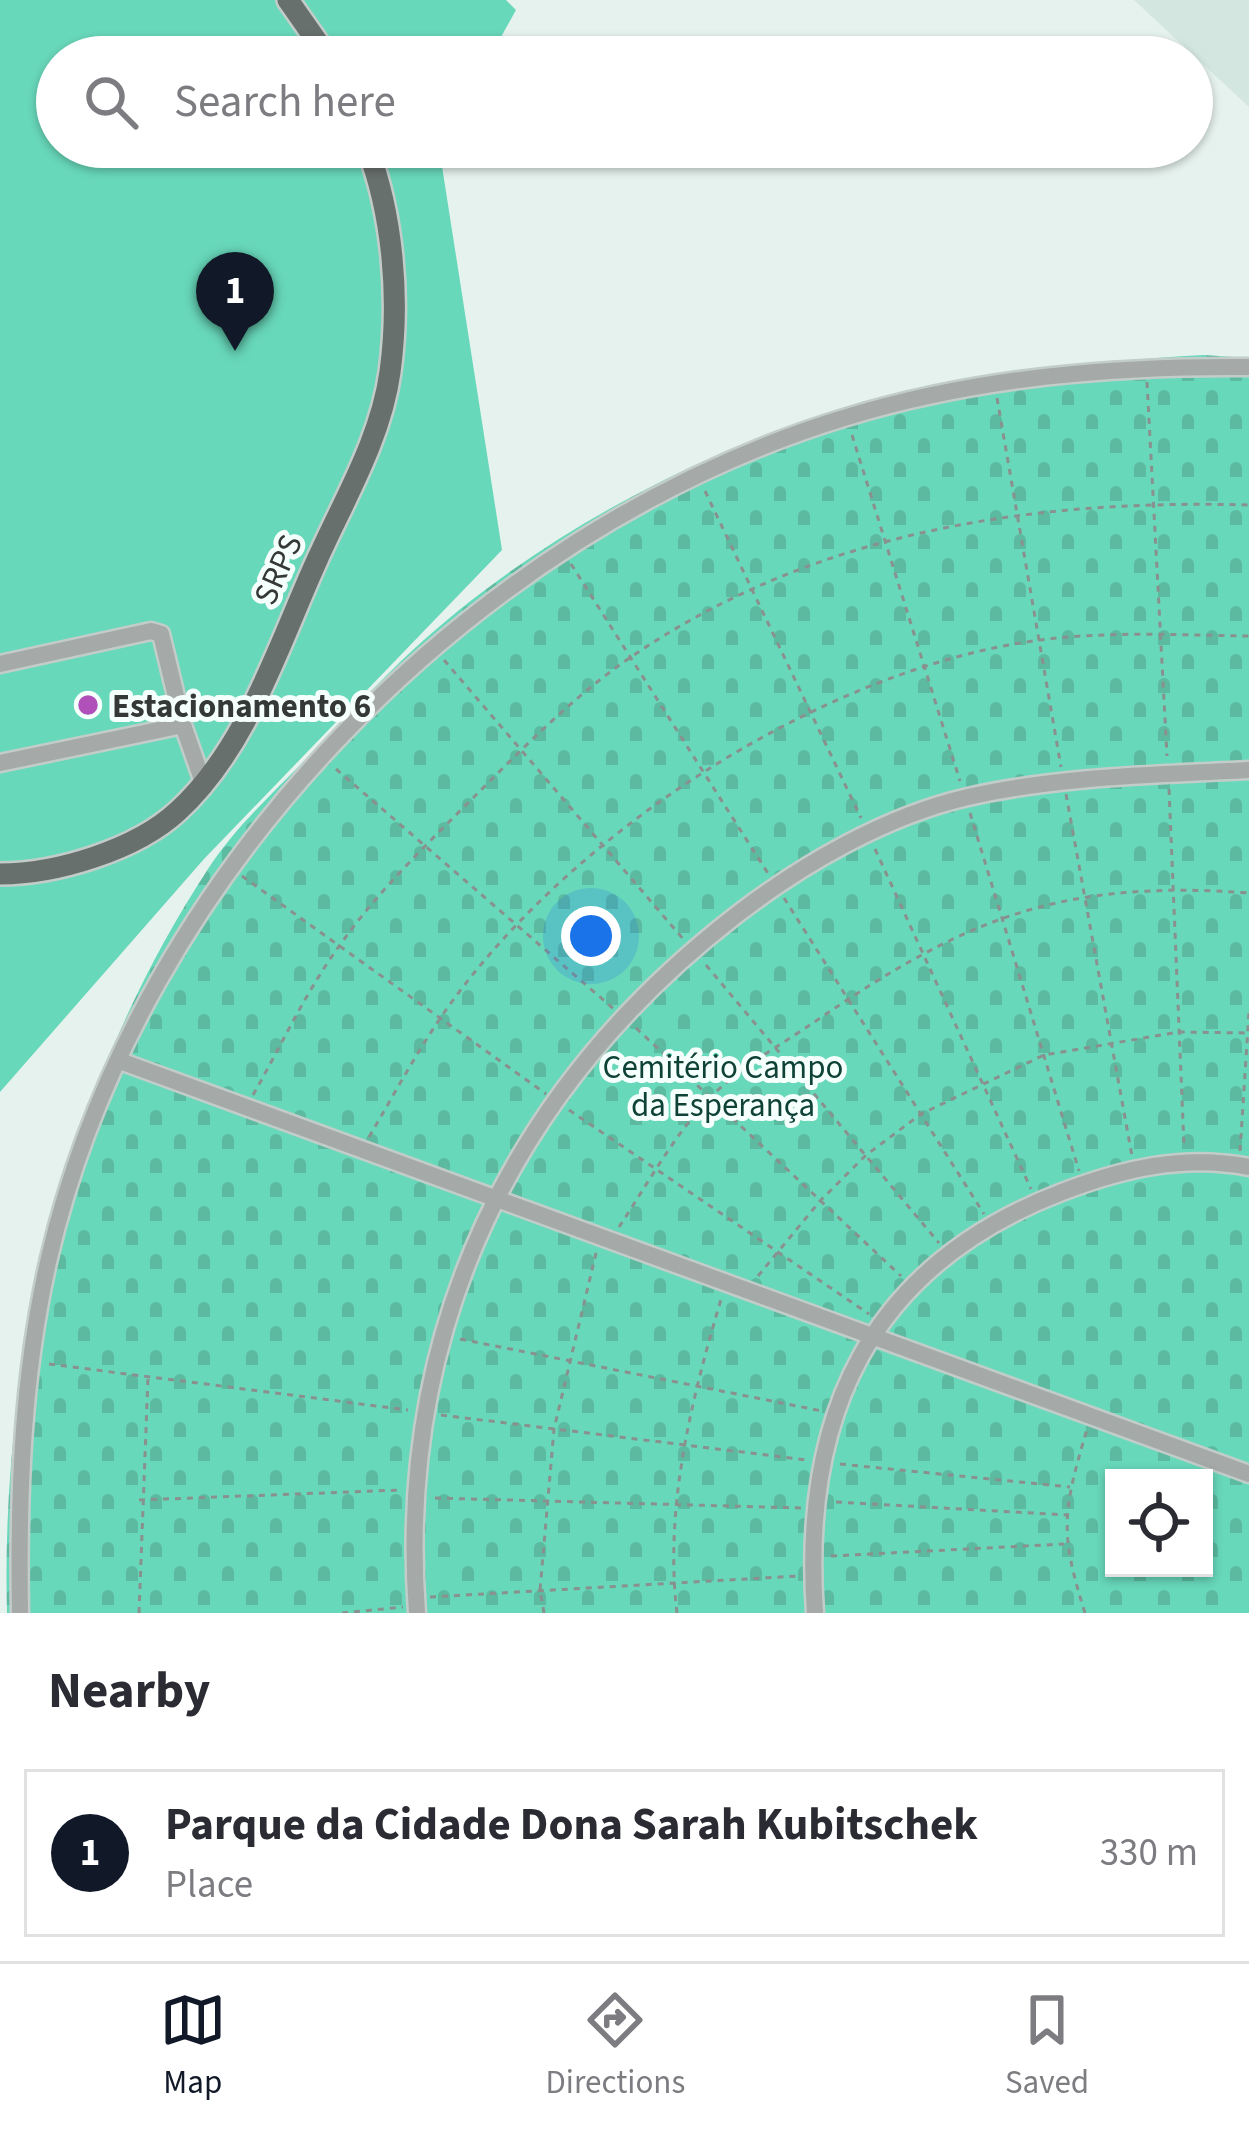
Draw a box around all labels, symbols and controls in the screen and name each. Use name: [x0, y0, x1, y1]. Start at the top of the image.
search box: [36, 36, 1213, 168]
icon: search: [78, 69, 144, 135]
text: Search here: [174, 70, 396, 134]
pin: 1: [196, 252, 274, 351]
street label: SRPS: [242, 527, 315, 612]
place label: Estacionamento 6: [112, 683, 371, 730]
marker: Estacionamento 6: [75, 692, 101, 718]
your location: [561, 906, 621, 966]
park label: Cemitério Campo da Esperança: [603, 1044, 843, 1129]
map controls: [1105, 1469, 1213, 1577]
button: locate: [1105, 1469, 1213, 1577]
text: Nearby: [48, 1655, 210, 1727]
text: Parque da Cidade Dona Sarah Kubitschek: [165, 1793, 978, 1857]
text: 1: [80, 1825, 100, 1881]
text: 330 m: [1100, 1825, 1198, 1881]
text: Place: [165, 1857, 253, 1913]
tab: Map: [160, 1987, 226, 2106]
tab: Directions: [546, 1987, 685, 2106]
tab: Saved: [1005, 1987, 1089, 2106]

